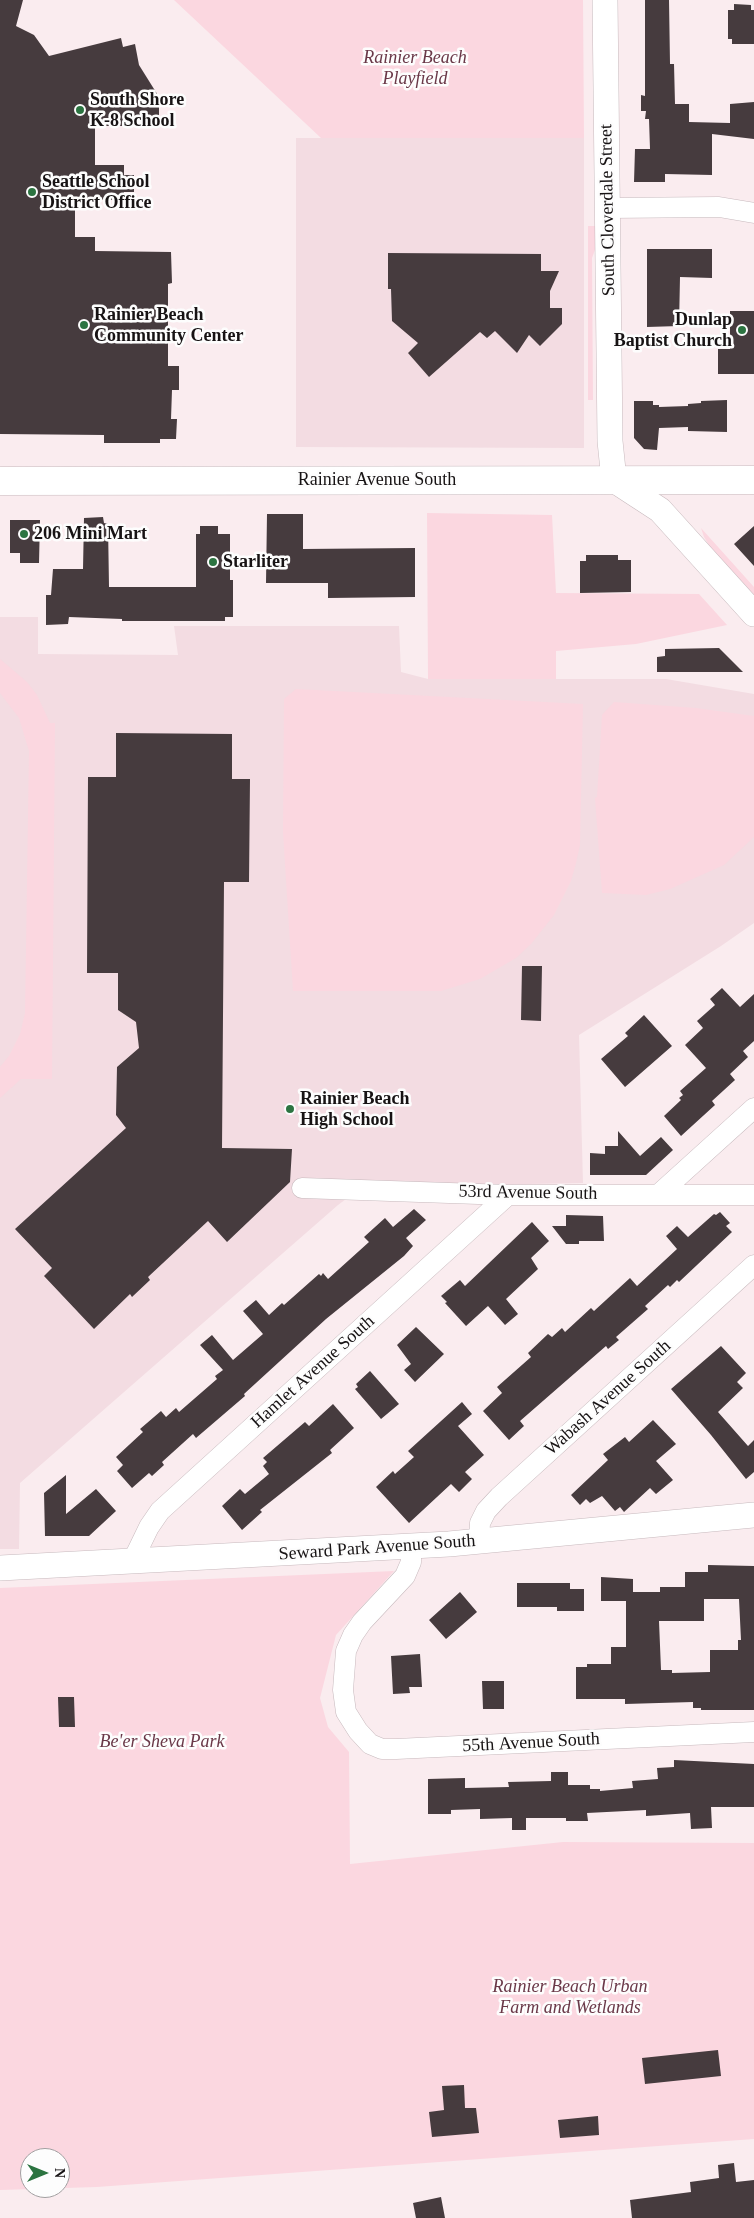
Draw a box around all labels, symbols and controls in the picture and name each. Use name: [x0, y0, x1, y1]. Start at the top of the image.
park label: Rainier Beach Playfield: [363, 47, 467, 90]
place label: South Shore K-8 School: [90, 89, 184, 132]
marker: South Shore K-8 School: [74, 104, 86, 116]
street label: South Cloverdale Street: [596, 124, 620, 296]
place label: Seattle School District Office: [42, 171, 151, 213]
marker: Seattle School District Office: [26, 186, 38, 198]
place label: Rainier Beach Community Center: [94, 304, 243, 346]
place label: Dunlap Baptist Church: [614, 309, 732, 352]
marker: Rainier Beach Community Center: [78, 319, 90, 331]
marker: Dunlap Baptist Church: [736, 324, 748, 336]
street label: Rainier Avenue South: [298, 469, 456, 491]
place label: 206 Mini Mart: [34, 523, 147, 545]
marker: 206 Mini Mart: [18, 528, 30, 540]
place label: Starliter: [223, 551, 288, 573]
marker: Starliter: [207, 556, 219, 568]
place label: Rainier Beach High School: [300, 1088, 409, 1130]
marker: Rainier Beach High School: [284, 1103, 296, 1115]
street label: 53rd Avenue South: [458, 1181, 598, 1205]
street label: Hamlet Avenue South: [247, 1311, 379, 1433]
street label: Wabash Avenue South: [541, 1336, 675, 1460]
street label: Seward Park Avenue South: [278, 1530, 476, 1566]
street label: 55th Avenue South: [462, 1729, 600, 1757]
park label: Be'er Sheva Park: [100, 1731, 224, 1753]
park label: Rainier Beach Urban Farm and Wetlands: [493, 1976, 647, 2018]
north arrow: [20, 2148, 70, 2198]
text: N: [52, 2168, 67, 2178]

